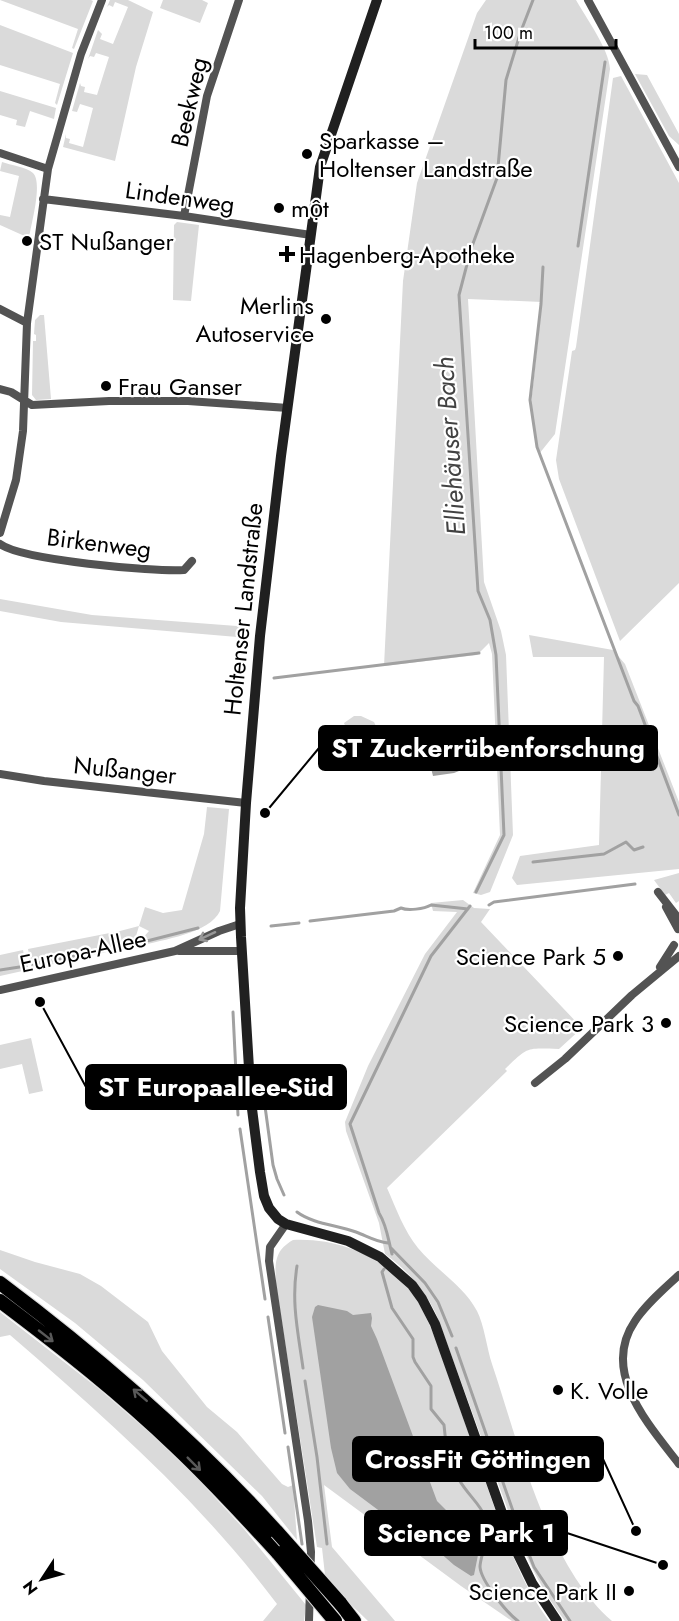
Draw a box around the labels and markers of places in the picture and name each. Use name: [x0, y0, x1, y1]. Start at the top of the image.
place label: Sparkasse – Holtenser Landstraße: [319, 123, 533, 186]
marker: Sparkasse – Holtenser Landstraße: [300, 147, 314, 161]
place label: một: [291, 191, 329, 226]
marker: một: [272, 201, 286, 215]
place label: ST Nußanger: [39, 224, 174, 259]
marker: ST Nußanger: [20, 234, 34, 248]
place label: Hagenberg-Apotheke: [299, 237, 515, 272]
marker: Hagenberg-Apotheke: [280, 247, 294, 261]
place label: Merlins Autoservice: [196, 288, 314, 351]
marker: Merlins Autoservice: [319, 312, 333, 326]
place label: Frau Ganser: [118, 369, 243, 404]
marker: Frau Ganser: [99, 379, 113, 393]
callout: ST Zuckerrübenforschung: [319, 726, 657, 770]
place label: Science Park 5: [456, 939, 606, 974]
marker: Science Park 5: [611, 949, 625, 963]
place label: Science Park 3: [504, 1006, 654, 1041]
marker: Science Park 3: [659, 1016, 673, 1030]
callout: ST Europaallee-Süd: [86, 1065, 346, 1109]
place label: K. Volle: [570, 1373, 648, 1408]
marker: K. Volle: [551, 1383, 565, 1397]
callout: CrossFit Göttingen: [353, 1437, 603, 1481]
callout: Science Park 1: [365, 1511, 567, 1555]
place label: Science Park II: [468, 1574, 617, 1609]
marker: Science Park II: [622, 1584, 636, 1598]

